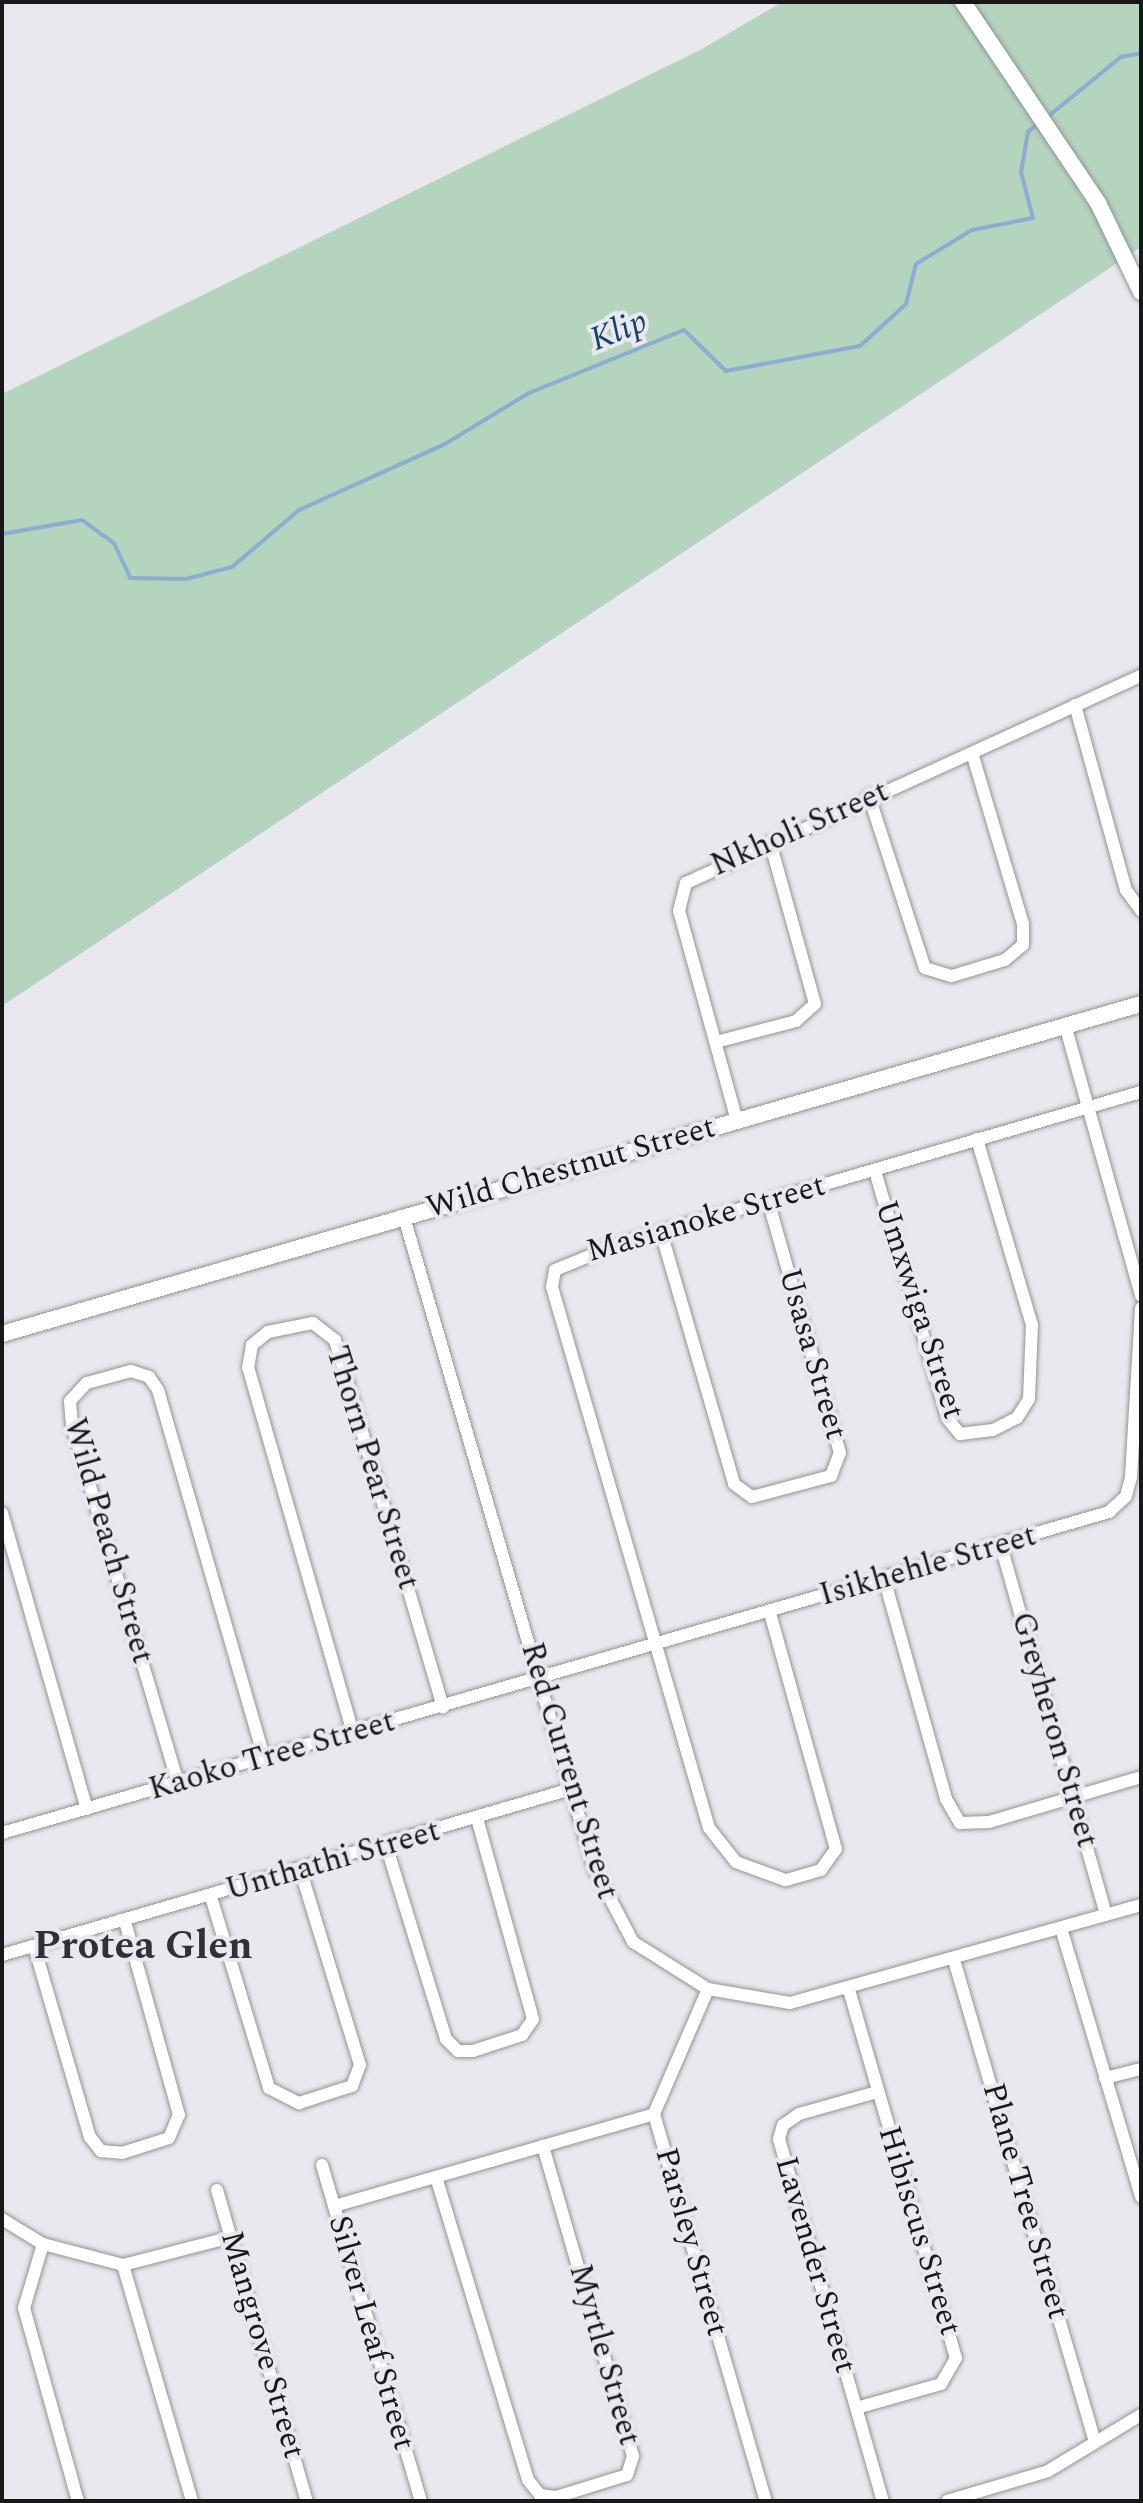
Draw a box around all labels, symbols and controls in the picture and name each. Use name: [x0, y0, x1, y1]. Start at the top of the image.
water label: Klip: [584, 301, 654, 361]
street label: Nkholi Street: [705, 773, 895, 885]
street label: Wild Chestnut Street: [422, 1108, 720, 1228]
street label: Masianoke Street: [582, 1167, 830, 1271]
street label: Umxwiga Street: [866, 1196, 972, 1424]
street label: Usasa Street: [769, 1264, 855, 1444]
street label: Thorn Pear Street: [317, 1342, 427, 1594]
street label: Wild Peach Street: [55, 1414, 161, 1668]
street label: Isikhehle Street: [815, 1517, 1041, 1615]
street label: Greyheron Street: [1002, 1608, 1106, 1852]
street label: Red Current Street: [512, 1638, 626, 1904]
street label: Kaoko Tree Street: [145, 1703, 399, 1809]
street label: Unthathi Street: [221, 1812, 445, 1910]
district label: Protea Glen: [33, 1923, 253, 1971]
street label: Plane Tree Street: [973, 2079, 1077, 2323]
street label: Hibiscus Street: [869, 2122, 969, 2340]
street label: Parsley Street: [646, 2143, 736, 2341]
street label: Lavender Street: [766, 2152, 864, 2378]
street label: Silver Leaf Street: [319, 2211, 423, 2455]
street label: Mangrove Street: [211, 2227, 313, 2463]
street label: Myrtle Street: [560, 2260, 648, 2450]

